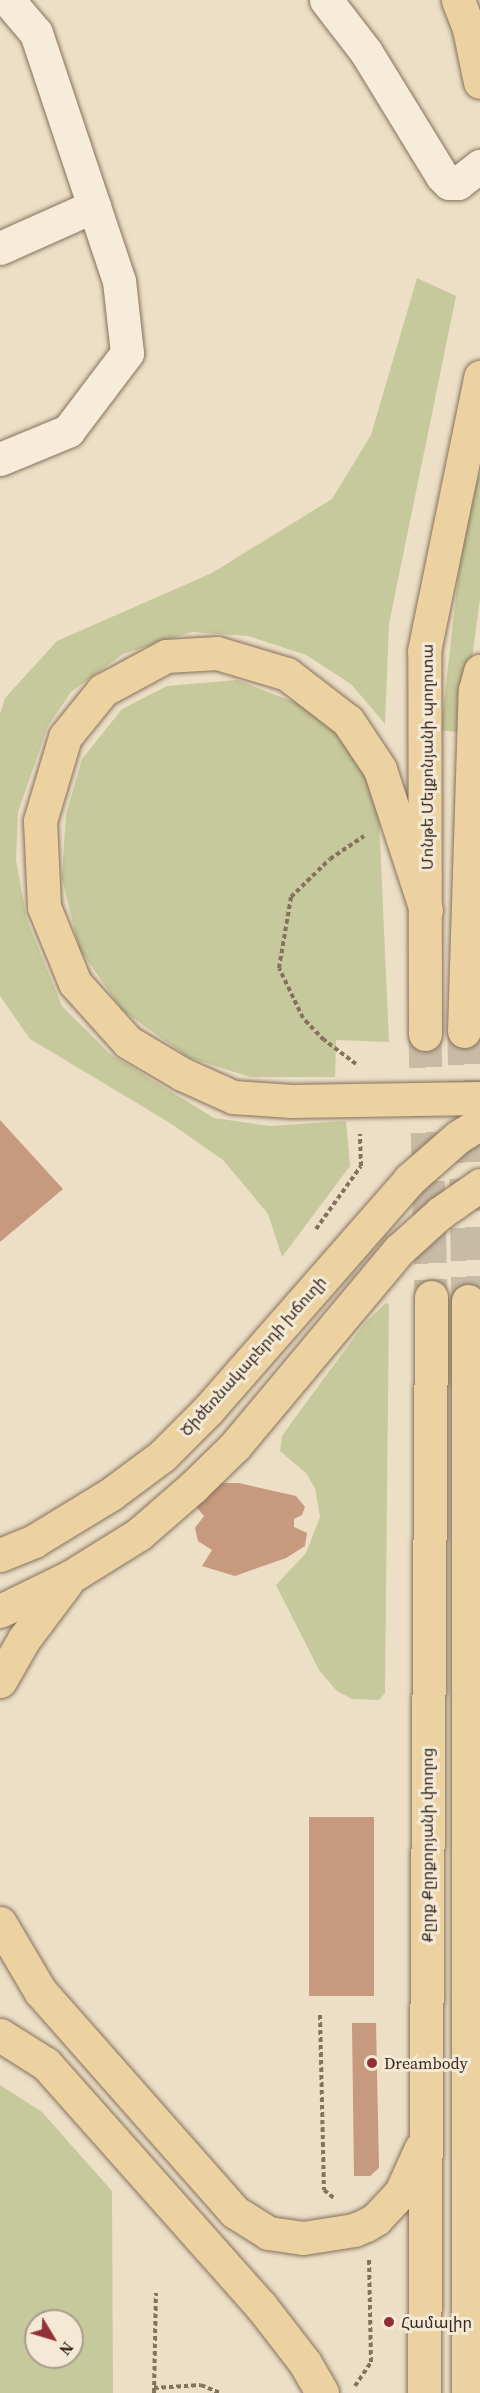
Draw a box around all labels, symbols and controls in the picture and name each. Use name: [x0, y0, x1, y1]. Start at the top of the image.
street label: Մոնթե Մելքոնյանի պողոտա: [417, 644, 437, 870]
street label: Ծիծեռնակաբերդի խճուղի: [176, 1272, 330, 1440]
street label: Քըրք Քըրքորյանի փողոց: [417, 1748, 437, 1942]
place label: Dreambody: [384, 2053, 468, 2073]
marker: Dreambody: [365, 2056, 379, 2070]
north arrow: [24, 2309, 84, 2369]
place label: Համալիր: [401, 2312, 472, 2332]
marker: Համալիր: [382, 2315, 396, 2329]
text: N: [54, 2337, 79, 2360]

